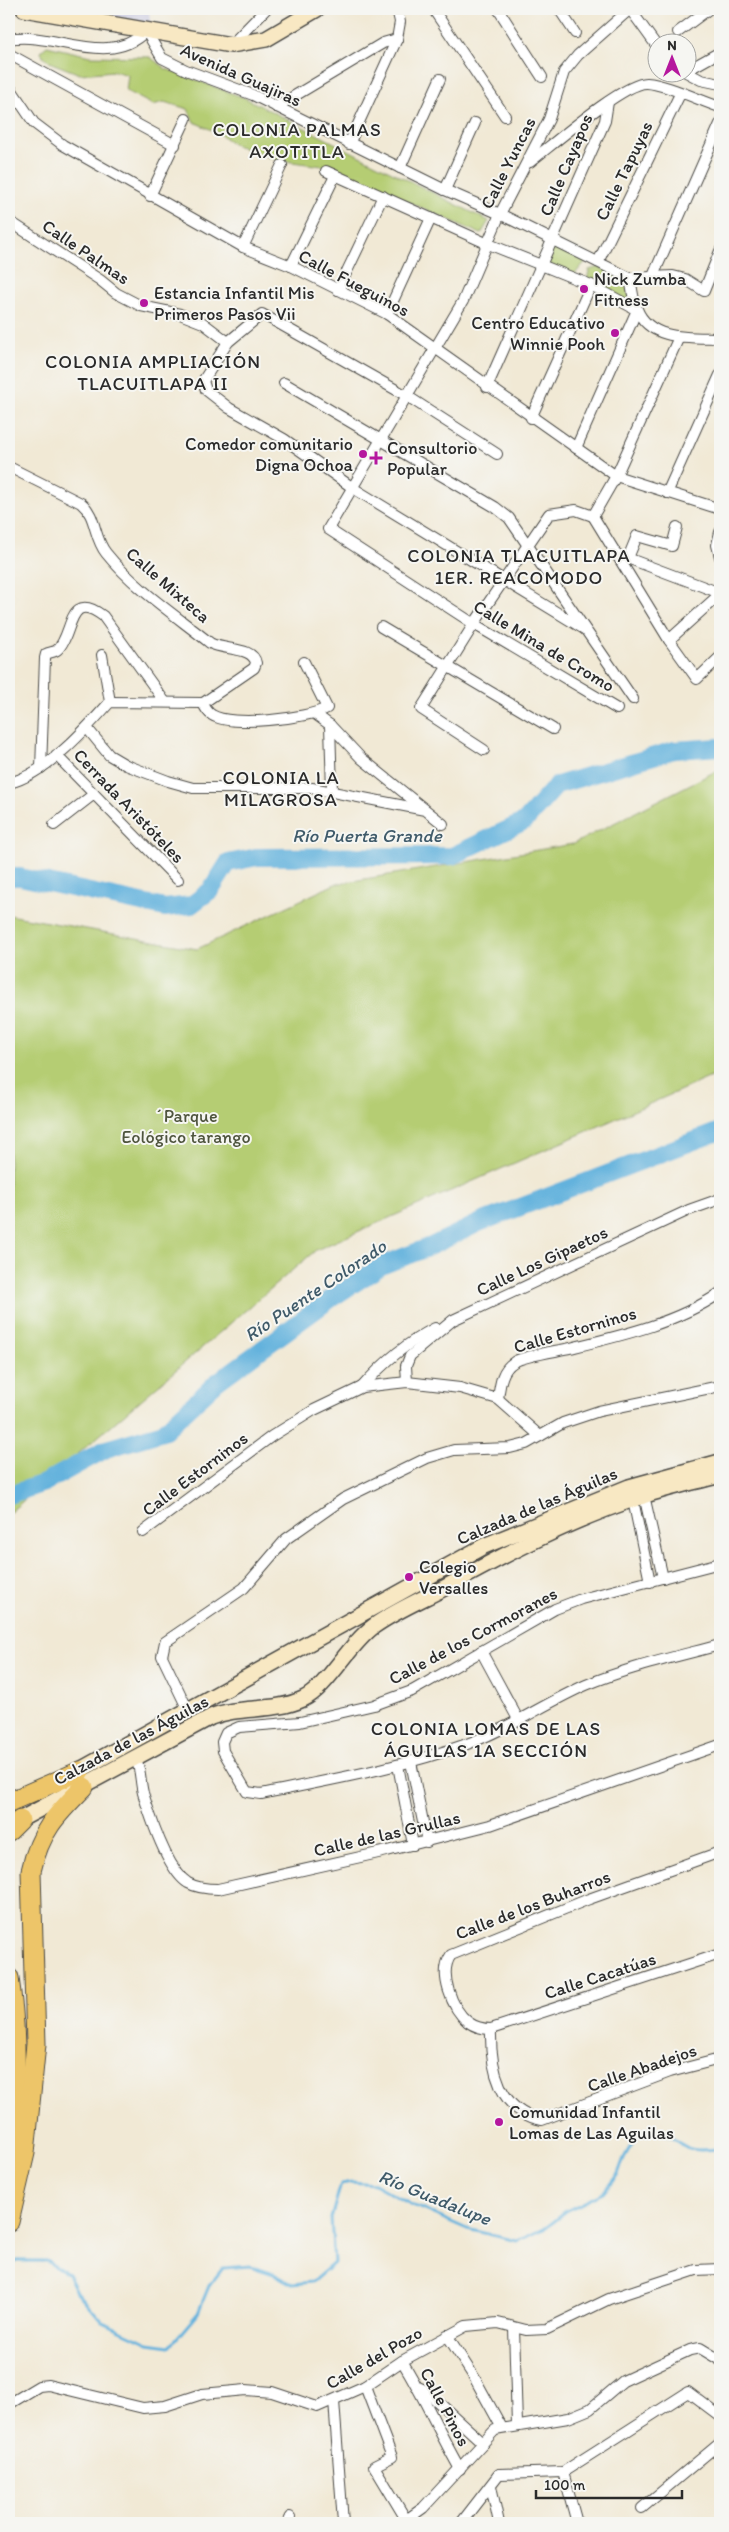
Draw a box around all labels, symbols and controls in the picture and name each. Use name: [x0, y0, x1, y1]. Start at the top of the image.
north arrow: [646, 32, 696, 82]
text: N: [667, 37, 677, 54]
street label: Avenida Guajiras: [177, 38, 305, 112]
street label: Calle Cayapos: [535, 110, 597, 220]
street label: Calle Yuncas: [475, 113, 541, 213]
district label: COLONIA PALMAS AXOTITLA: [212, 118, 382, 163]
street label: Calle Tapuyas: [590, 118, 658, 224]
street label: Calle Palmas: [38, 215, 134, 289]
street label: Calle Fueguinos: [295, 245, 413, 321]
place label: Nick Zumba Fitness: [594, 268, 687, 311]
place label: Estancia Infantil Mis Primeros Pasos Vii: [154, 282, 315, 325]
marker: Nick Zumba Fitness: [578, 283, 590, 295]
marker: Estancia Infantil Mis Primeros Pasos Vii: [138, 297, 150, 309]
place label: Centro Educativo Winnie Pooh: [471, 312, 605, 355]
marker: Centro Educativo Winnie Pooh: [609, 327, 621, 339]
district label: COLONIA AMPLIACIÓN TLACUITLAPA II: [45, 350, 261, 395]
place label: Comedor comunitario Digna Ochoa: [185, 433, 354, 476]
place label: Consultorio Popular: [387, 437, 477, 480]
marker: Comedor comunitario Digna Ochoa: [357, 448, 369, 460]
marker: Consultorio Popular: [369, 451, 383, 465]
street label: Calle Mixteca: [121, 543, 215, 628]
district label: COLONIA TLACUITLAPA 1ER. REACOMODO: [407, 544, 631, 589]
street label: Calle Mina de Cromo: [469, 595, 619, 697]
street label: Cerrada Aristóteles: [69, 744, 189, 868]
district label: COLONIA LA MILAGROSA: [222, 766, 340, 811]
water label: Río Puerta Grande: [292, 824, 443, 847]
park label: ´Parque Eológico tarango: [121, 1105, 251, 1148]
street label: Calle Los Gipaetos: [473, 1221, 611, 1301]
water label: Río Puente Colorado: [240, 1234, 392, 1346]
street label: Calle Estorninos: [511, 1302, 639, 1358]
street label: Calle Estorninos: [138, 1427, 252, 1521]
street label: Calzada de las Águilas: [453, 1462, 621, 1550]
place label: Colegio Versalles: [419, 1556, 488, 1599]
marker: Colegio Versalles: [403, 1571, 415, 1583]
street label: Calle de los Cormoranes: [385, 1582, 561, 1690]
street label: Calzada de las Águilas: [50, 1690, 212, 1790]
district label: COLONIA LOMAS DE LAS ÁGUILAS 1A SECCIÓN: [371, 1717, 601, 1762]
street label: Calle de las Grullas: [312, 1806, 462, 1862]
street label: Calle de los Buharros: [452, 1865, 614, 1945]
street label: Calle Cacatúas: [541, 1948, 659, 2004]
street label: Calle Abadejos: [584, 2039, 700, 2097]
place label: Comunidad Infantil Lomas de Las Aguilas: [509, 2101, 674, 2144]
marker: Comunidad Infantil Lomas de Las Aguilas: [493, 2116, 505, 2128]
water label: Río Guadalupe: [375, 2165, 495, 2231]
street label: Calle del Pozo: [322, 2322, 426, 2394]
street label: Calle Pinos: [415, 2364, 475, 2450]
scale bar: [536, 2467, 683, 2499]
text: 100 m: [544, 2476, 586, 2494]

